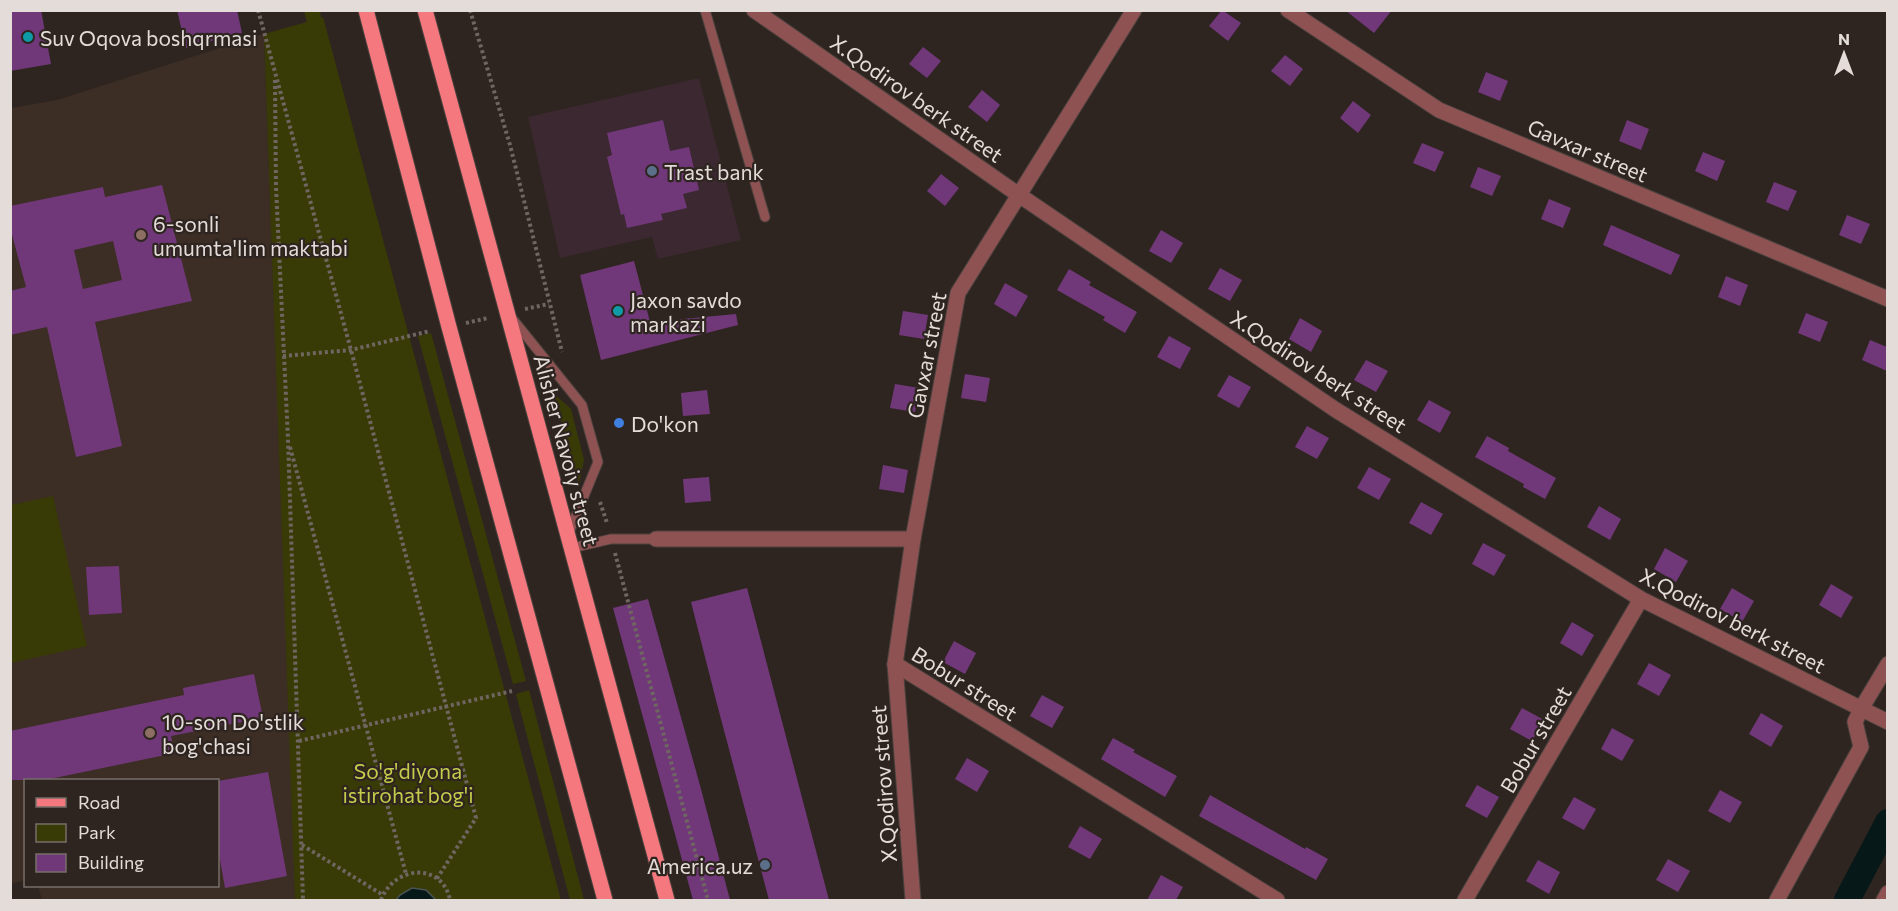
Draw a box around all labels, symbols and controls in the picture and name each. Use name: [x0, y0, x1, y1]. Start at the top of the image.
north arrow: [1814, 24, 1874, 84]
place label: Suv Oqova boshqrmasi: [40, 25, 257, 50]
street label: X.Qodirov berk street: [826, 29, 1008, 167]
text: N: [1838, 29, 1850, 48]
marker: Suv Oqova boshqrmasi: [21, 30, 35, 44]
street label: Gavxar street: [1524, 113, 1652, 187]
place label: Trast bank: [664, 159, 764, 184]
marker: Trast bank: [645, 164, 659, 178]
place label: 6-sonli umumta'lim maktabi: [153, 211, 348, 260]
marker: 6-sonli umumta'lim maktabi: [134, 228, 148, 242]
place label: Jaxon savdo markazi: [630, 287, 742, 336]
street label: Gavxar street: [901, 290, 951, 420]
marker: Jaxon savdo markazi: [611, 304, 625, 318]
street label: X.Qodirov berk street: [1226, 305, 1412, 437]
street label: Alisher Navoiy street: [529, 352, 605, 548]
place label: Do'kon: [631, 411, 699, 436]
marker: Do'kon: [612, 416, 626, 430]
street label: X.Qodirov berk street: [1636, 562, 1830, 678]
street label: Bobur street: [908, 641, 1022, 725]
street label: Bobur street: [1494, 681, 1576, 797]
street label: X.Qodirov street: [865, 705, 901, 863]
place label: 10-son Do'stlik bog'chasi: [162, 709, 304, 758]
marker: 10-son Do'stlik bog'chasi: [143, 726, 157, 740]
park label: So'g'diyona istirohat bog'i: [342, 758, 474, 807]
legend: [24, 779, 219, 887]
text: Road: [78, 791, 120, 813]
text: Park: [78, 821, 116, 843]
text: Building: [78, 851, 144, 873]
place label: America.uz: [647, 853, 753, 878]
marker: America.uz: [758, 858, 772, 872]

